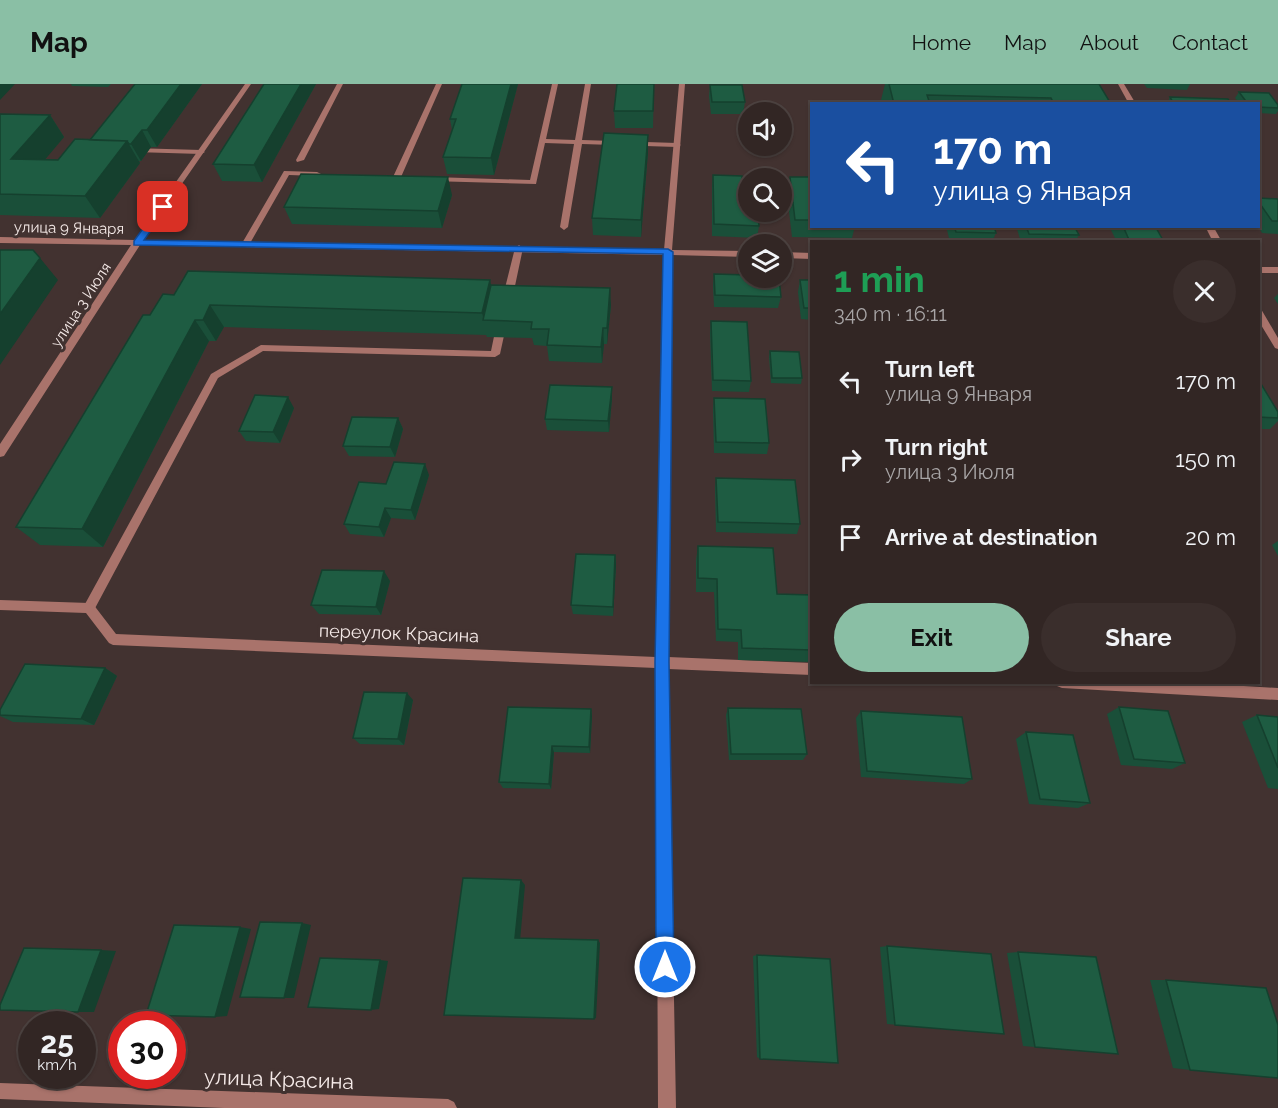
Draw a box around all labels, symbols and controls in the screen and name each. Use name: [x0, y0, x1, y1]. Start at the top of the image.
text: Map: [30, 26, 88, 59]
text: Home: [912, 30, 971, 55]
text: Map: [1004, 30, 1047, 55]
text: About: [1080, 30, 1139, 55]
text: Contact: [1172, 30, 1248, 55]
map controls: [738, 102, 792, 288]
button: sound: [738, 102, 792, 156]
text: 170 m: [933, 125, 1052, 174]
icon: left: [834, 126, 912, 204]
button: search: [738, 168, 792, 222]
text: улица 9 Января: [933, 175, 1132, 206]
pin: [137, 181, 188, 232]
icon: arrive: [146, 190, 179, 223]
street label: улица 9 Января: [14, 218, 124, 238]
button: layers: [738, 234, 792, 288]
text: 1 min: [834, 258, 925, 300]
street label: улица 3 Июля: [47, 259, 115, 351]
button: close: [1173, 260, 1236, 323]
text: 340 m · 16:11: [834, 302, 947, 326]
text: Turn left: [885, 356, 975, 382]
icon: left: [834, 365, 867, 398]
text: 170 m: [1176, 368, 1236, 394]
text: улица 9 Января: [885, 382, 1032, 406]
text: Turn right: [885, 434, 988, 460]
icon: right: [834, 443, 867, 476]
text: 150 m: [1175, 446, 1236, 472]
text: улица 3 Июля: [885, 460, 1015, 484]
icon: arrive: [834, 521, 867, 554]
text: Arrive at destination: [885, 524, 1098, 550]
text: 20 m: [1185, 524, 1236, 550]
button: Exit: [834, 603, 1029, 672]
button: Share: [1041, 603, 1236, 672]
street label: переулок Красина: [319, 620, 479, 646]
position arrow: [633, 935, 697, 999]
speed limit sign: 30: [108, 1011, 186, 1089]
text: 25: [40, 1025, 74, 1060]
text: km/h: [37, 1056, 77, 1074]
street label: улица Красина: [204, 1064, 354, 1094]

